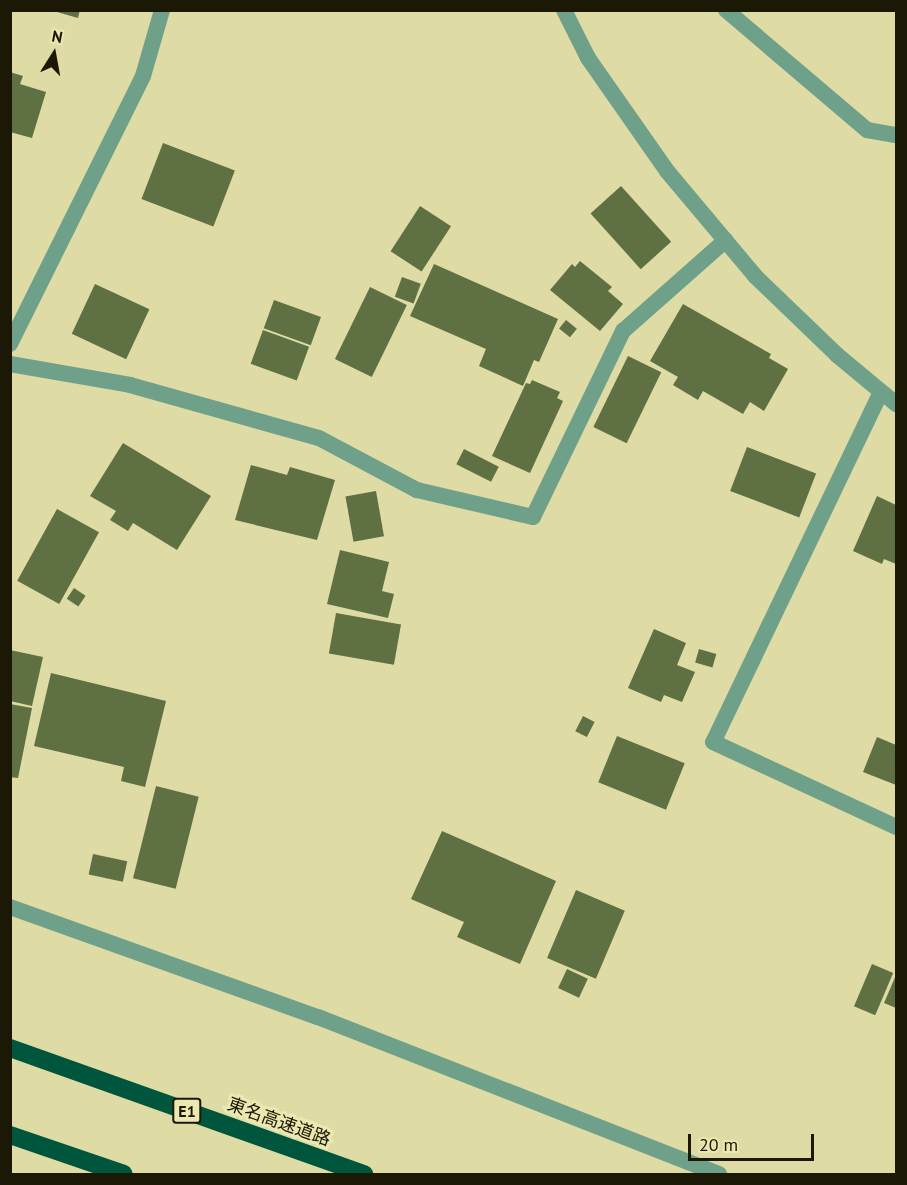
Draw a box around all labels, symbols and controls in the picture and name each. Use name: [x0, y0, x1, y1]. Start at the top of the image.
north arrow: [24, 24, 84, 84]
text: N: [50, 26, 64, 47]
street label: 東名高速道路: [225, 1093, 333, 1151]
road number: E1: [172, 1098, 202, 1124]
scale bar: [691, 1122, 817, 1160]
text: 20 m: [699, 1133, 738, 1156]

